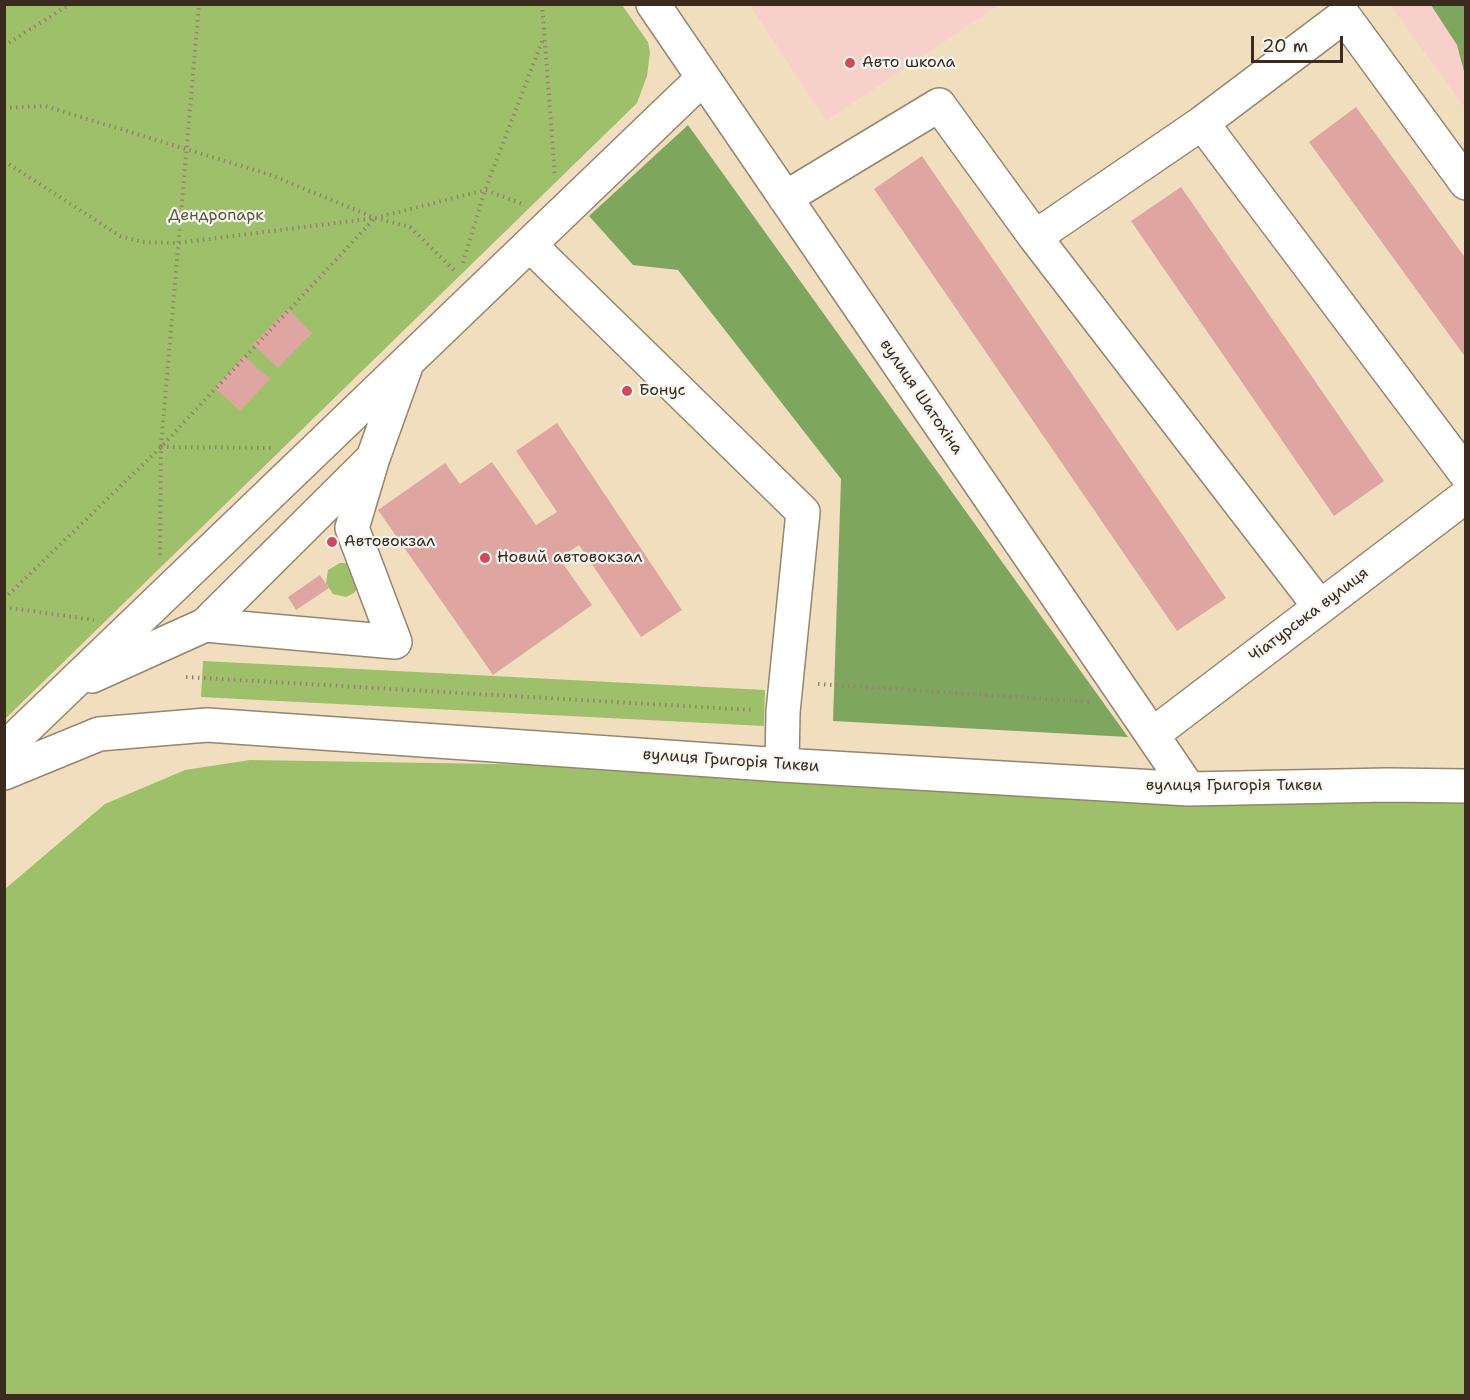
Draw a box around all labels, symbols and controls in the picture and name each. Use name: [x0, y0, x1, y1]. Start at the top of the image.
scale bar: [1254, 24, 1346, 62]
text: 20 m: [1262, 34, 1308, 58]
place label: Авто школа: [862, 53, 956, 73]
marker: Авто школа: [843, 56, 857, 70]
park label: Дендропарк: [168, 206, 264, 226]
street label: вулиця Шатохіна: [875, 336, 967, 458]
place label: Бонус: [639, 381, 686, 401]
marker: Бонус: [620, 384, 634, 398]
place label: Автовокзал: [344, 532, 435, 552]
marker: Автовокзал: [325, 535, 339, 549]
place label: Новий автовокзал: [497, 548, 642, 568]
marker: Новий автовокзал: [478, 551, 492, 565]
street label: Чіатурська вулиця: [1245, 564, 1373, 666]
street label: вулиця Григорія Тикви: [642, 745, 820, 777]
street label: вулиця Григорія Тикви: [1146, 776, 1322, 796]

